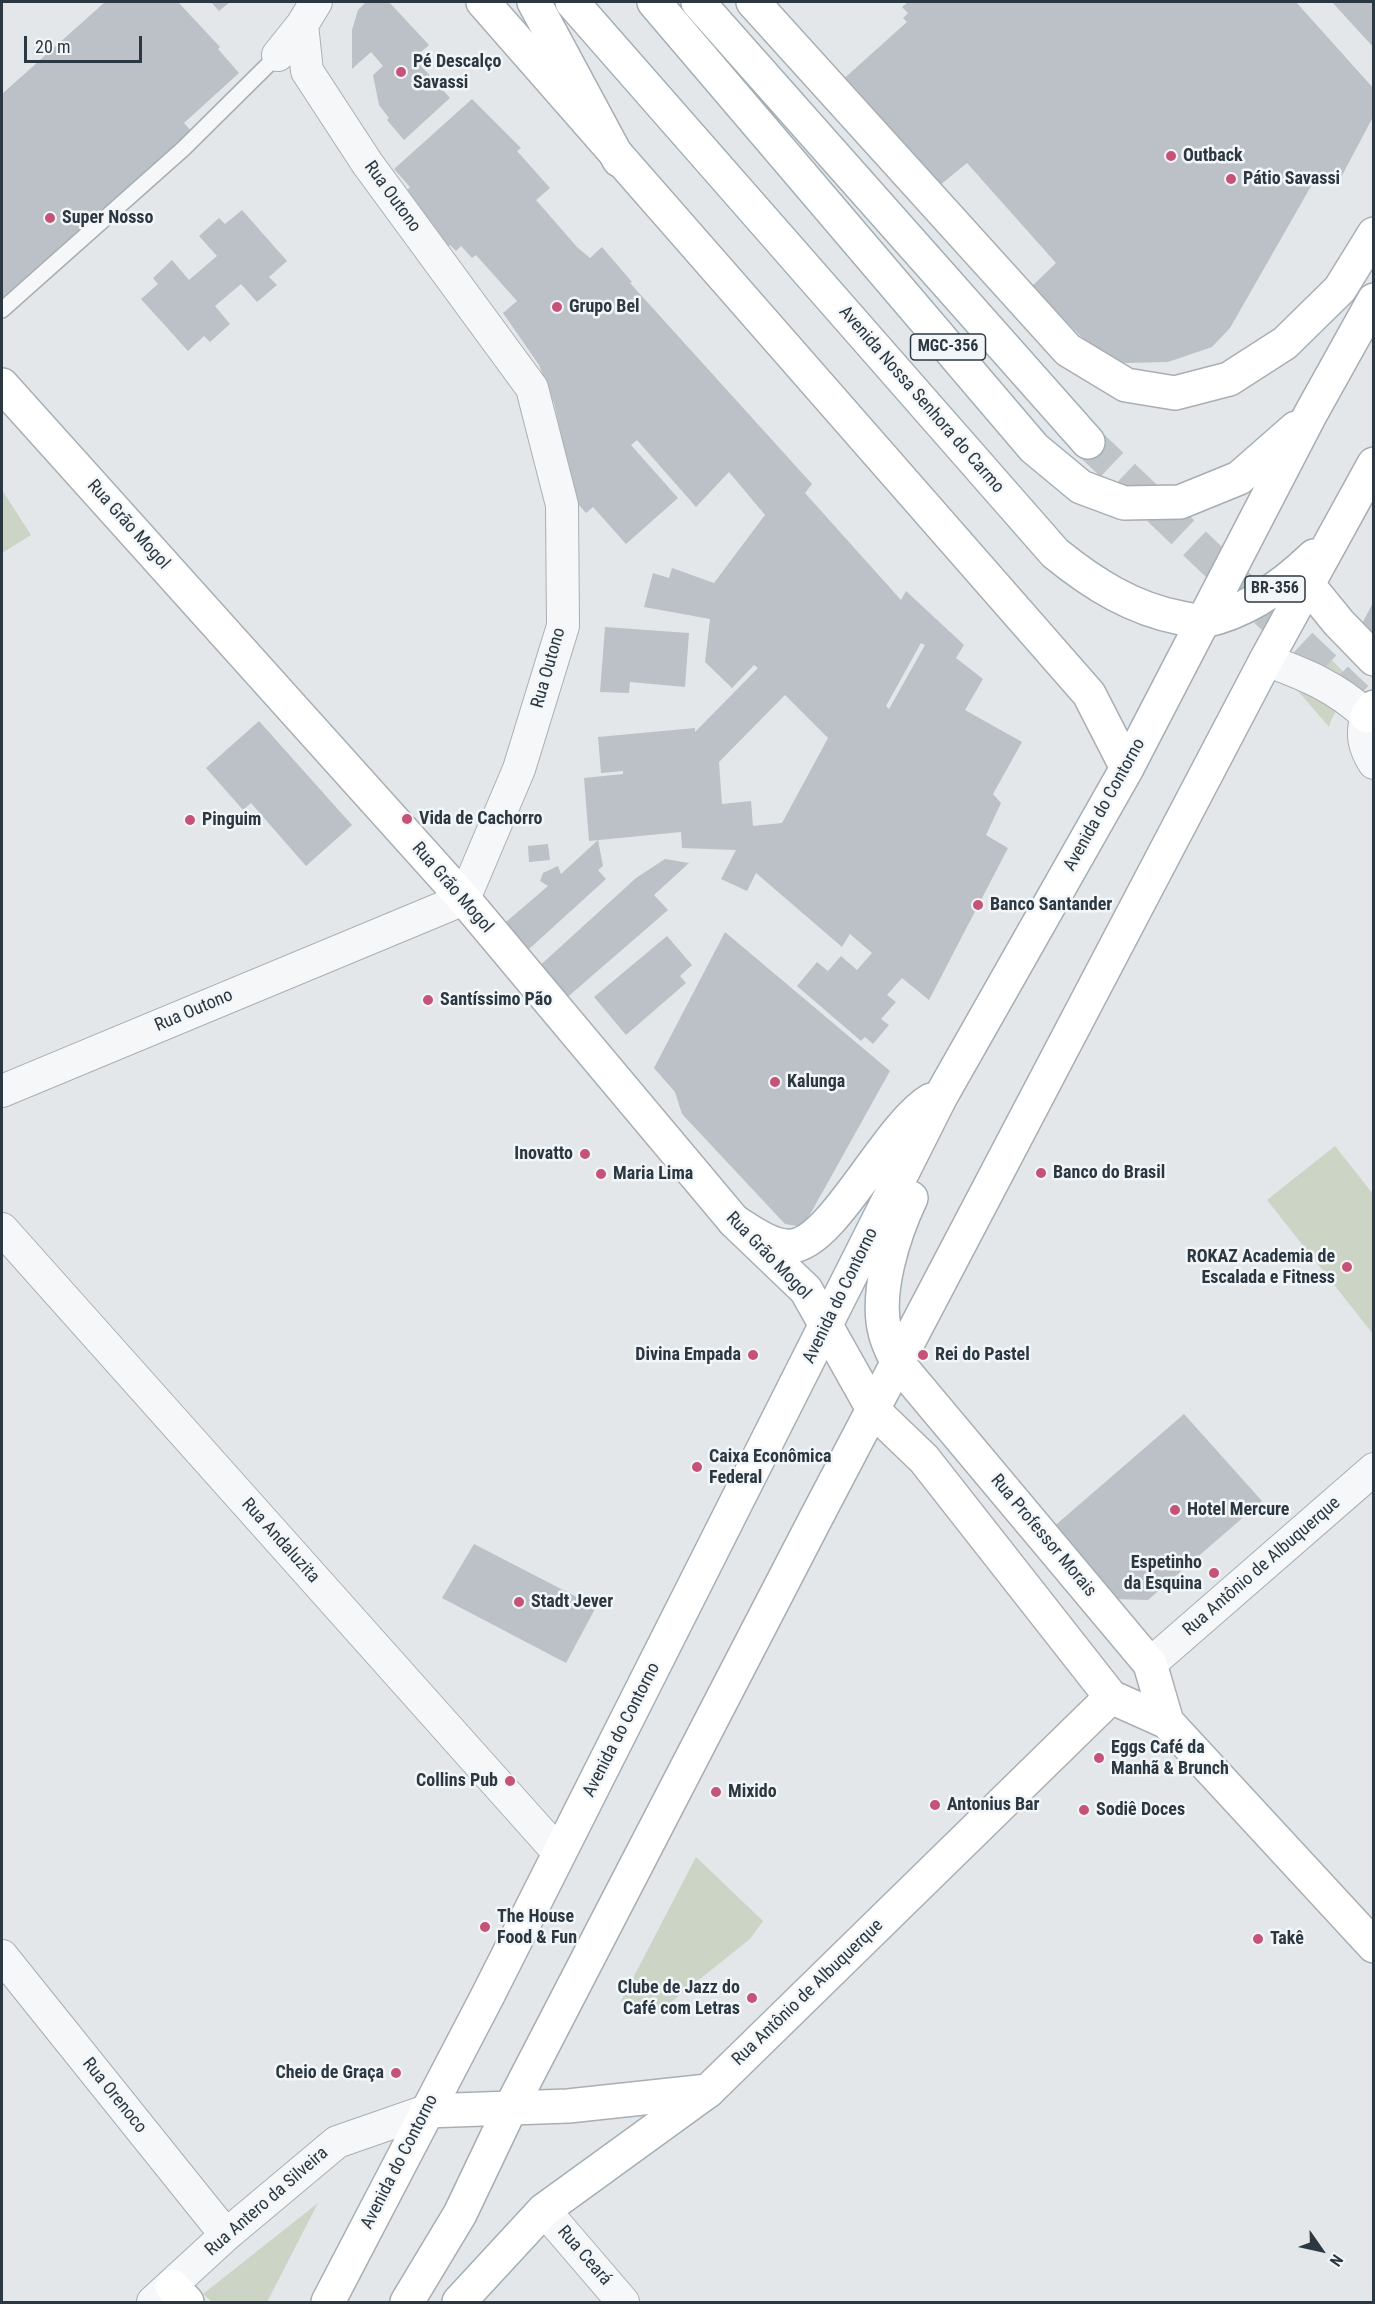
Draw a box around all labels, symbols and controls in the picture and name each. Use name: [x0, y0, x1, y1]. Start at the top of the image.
scale bar: [27, 24, 146, 62]
text: 20 m: [35, 36, 70, 57]
place label: Pé Descalço Savassi: [413, 51, 501, 94]
marker: Pé Descalço Savassi: [394, 65, 408, 79]
place label: Outback: [1183, 145, 1243, 167]
marker: Outback: [1164, 149, 1178, 163]
street label: Rua Outono: [359, 157, 425, 237]
place label: Pátio Savassi: [1243, 168, 1340, 190]
marker: Pátio Savassi: [1224, 172, 1238, 186]
place label: Super Nosso: [62, 207, 153, 229]
marker: Super Nosso: [43, 211, 57, 225]
place label: Grupo Bel: [569, 296, 640, 318]
marker: Grupo Bel: [550, 300, 564, 314]
street label: Avenida Nossa Senhora do Carmo: [834, 302, 1008, 498]
road number: MGC-356: [910, 334, 986, 360]
street label: Rua Grão Mogol: [82, 476, 174, 574]
road number: BR-356: [1245, 576, 1305, 602]
street label: Rua Outono: [527, 625, 571, 711]
street label: Avenida do Contorno: [1060, 735, 1150, 875]
place label: Vida de Cachorro: [419, 808, 543, 830]
place label: Pinguim: [202, 809, 261, 831]
marker: Vida de Cachorro: [400, 812, 414, 826]
marker: Pinguim: [183, 813, 197, 827]
street label: Rua Grão Mogol: [407, 838, 497, 938]
place label: Banco Santander: [990, 894, 1112, 916]
marker: Banco Santander: [971, 898, 985, 912]
street label: Rua Outono: [152, 985, 236, 1037]
place label: Santíssimo Pão: [440, 989, 552, 1011]
marker: Santíssimo Pão: [421, 993, 435, 1007]
place label: Kalunga: [787, 1071, 845, 1093]
marker: Kalunga: [768, 1075, 782, 1089]
place label: Inovatto: [514, 1143, 573, 1165]
marker: Inovatto: [578, 1147, 592, 1161]
place label: Banco do Brasil: [1053, 1162, 1165, 1184]
place label: Maria Lima: [613, 1163, 693, 1185]
marker: Banco do Brasil: [1034, 1166, 1048, 1180]
marker: Maria Lima: [594, 1167, 608, 1181]
street label: Rua Grão Mogol: [721, 1208, 815, 1304]
street label: Avenida do Contorno: [799, 1225, 883, 1367]
place label: ROKAZ Academia de Escalada e Fitness: [1187, 1246, 1335, 1288]
marker: ROKAZ Academia de Escalada e Fitness: [1340, 1260, 1354, 1274]
place label: Divina Empada: [635, 1344, 741, 1366]
place label: Rei do Pastel: [935, 1344, 1030, 1366]
marker: Divina Empada: [746, 1348, 760, 1362]
marker: Rei do Pastel: [916, 1348, 930, 1362]
place label: Caixa Econômica Federal: [709, 1446, 831, 1488]
marker: Caixa Econômica Federal: [690, 1460, 704, 1474]
street label: Rua Professor Morais: [986, 1470, 1100, 1602]
street label: Rua Antônio de Albuquerque: [1179, 1493, 1345, 1641]
street label: Rua Andaluzita: [236, 1494, 324, 1588]
place label: Hotel Mercure: [1187, 1499, 1289, 1521]
marker: Hotel Mercure: [1168, 1503, 1182, 1517]
place label: Espetinho da Esquina: [1124, 1552, 1202, 1594]
marker: Espetinho da Esquina: [1207, 1566, 1221, 1580]
place label: Stadt Jever: [531, 1591, 613, 1613]
marker: Stadt Jever: [512, 1595, 526, 1609]
street label: Avenida do Contorno: [579, 1659, 665, 1801]
place label: Eggs Café da Manhã & Brunch: [1111, 1737, 1229, 1780]
marker: Eggs Café da Manhã & Brunch: [1092, 1751, 1106, 1765]
place label: Collins Pub: [416, 1770, 498, 1792]
marker: Collins Pub: [503, 1774, 517, 1788]
place label: Mixido: [728, 1781, 777, 1803]
marker: Mixido: [709, 1785, 723, 1799]
place label: Antonius Bar: [947, 1794, 1040, 1816]
marker: Antonius Bar: [928, 1798, 942, 1812]
place label: Sodiê Doces: [1096, 1799, 1185, 1821]
marker: Sodiê Doces: [1077, 1803, 1091, 1817]
place label: The House Food & Fun: [497, 1906, 577, 1948]
street label: Rua Antônio de Albuquerque: [728, 1915, 888, 2071]
marker: The House Food & Fun: [478, 1920, 492, 1934]
place label: Takê: [1270, 1928, 1304, 1950]
marker: Takê: [1251, 1932, 1265, 1946]
place label: Clube de Jazz do Café com Letras: [617, 1977, 740, 2020]
marker: Clube de Jazz do Café com Letras: [745, 1991, 759, 2005]
street label: Rua Orenoco: [77, 2054, 151, 2138]
place label: Cheio de Graça: [275, 2062, 384, 2084]
marker: Cheio de Graça: [389, 2066, 403, 2080]
street label: Avenida do Contorno: [357, 2091, 443, 2233]
street label: Rua Antero da Silveira: [201, 2143, 333, 2261]
north arrow: [1291, 2220, 1351, 2280]
street label: Rua Ceará: [552, 2222, 616, 2290]
text: N: [1326, 2251, 1347, 2270]

